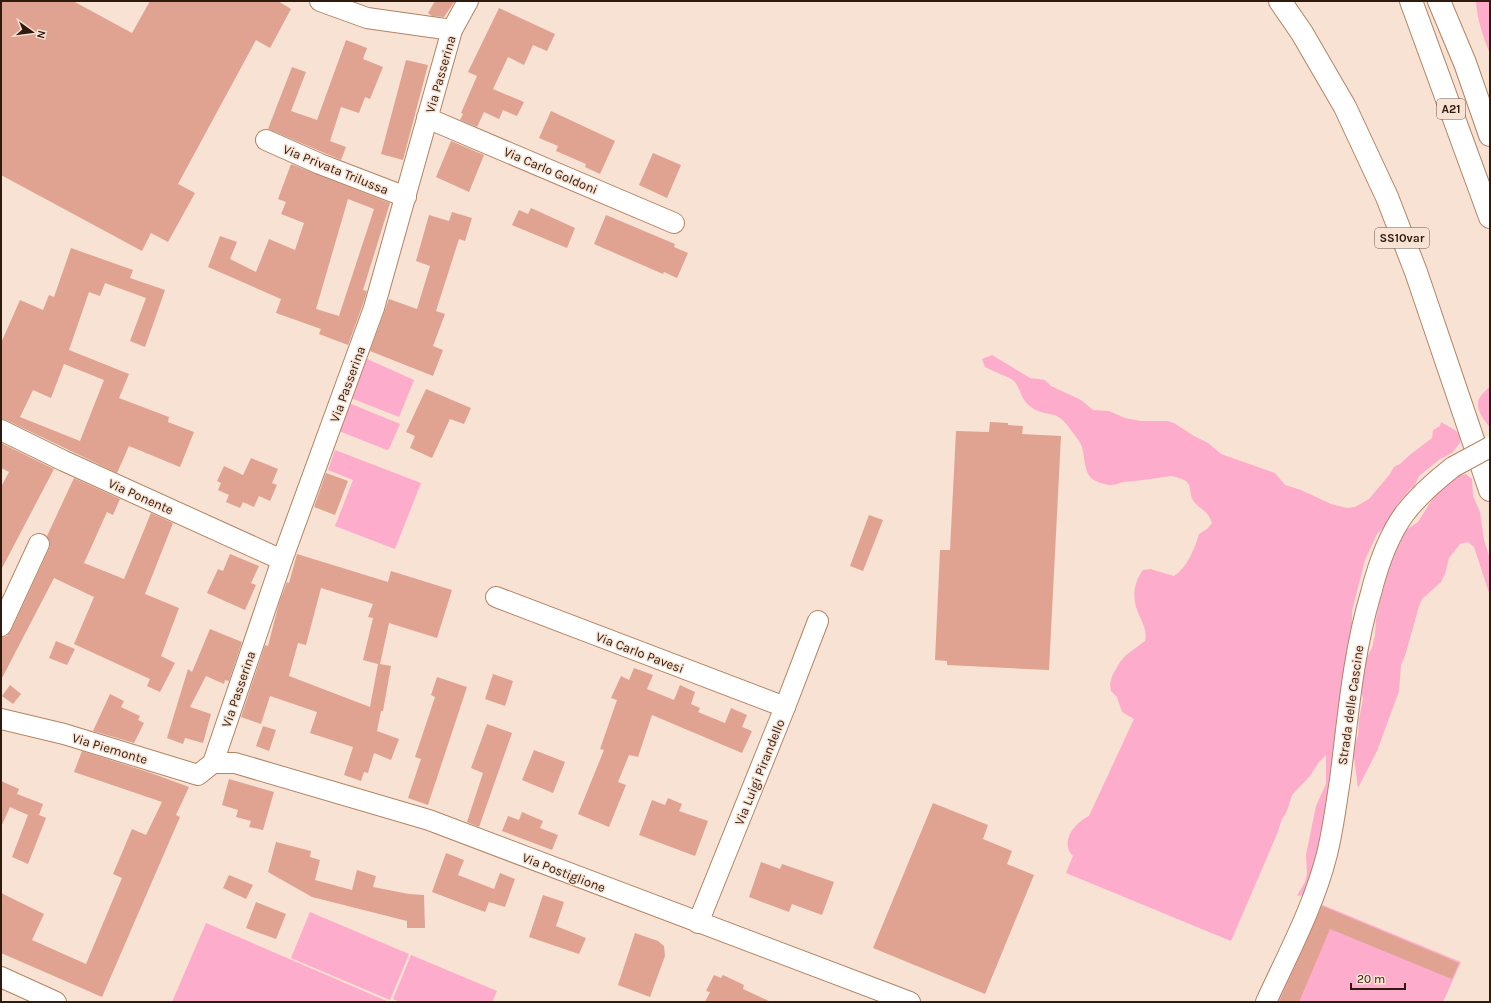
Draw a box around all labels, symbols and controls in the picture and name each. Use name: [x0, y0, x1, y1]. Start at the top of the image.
north arrow: [12, 12, 52, 52]
text: N: [34, 29, 48, 40]
street label: Via Passerina: [422, 34, 459, 115]
road number: A21: [1437, 99, 1465, 119]
street label: Via Privata Trilussa: [281, 141, 391, 197]
street label: Via Carlo Goldoni: [502, 144, 600, 197]
road number: SS10var: [1375, 228, 1429, 248]
street label: Via Passerina: [327, 344, 368, 424]
street label: Via Ponente: [106, 475, 176, 518]
street label: Via Carlo Pavesi: [594, 629, 686, 676]
street label: Strada delle Cascine: [1335, 644, 1366, 766]
street label: Via Passerina: [218, 649, 259, 729]
street label: Via Luigi Pirandello: [731, 717, 788, 827]
street label: Via Piemonte: [70, 730, 150, 767]
street label: Via Postiglione: [520, 850, 608, 895]
scale bar: [1351, 965, 1405, 991]
text: 20 m: [1357, 972, 1385, 986]

